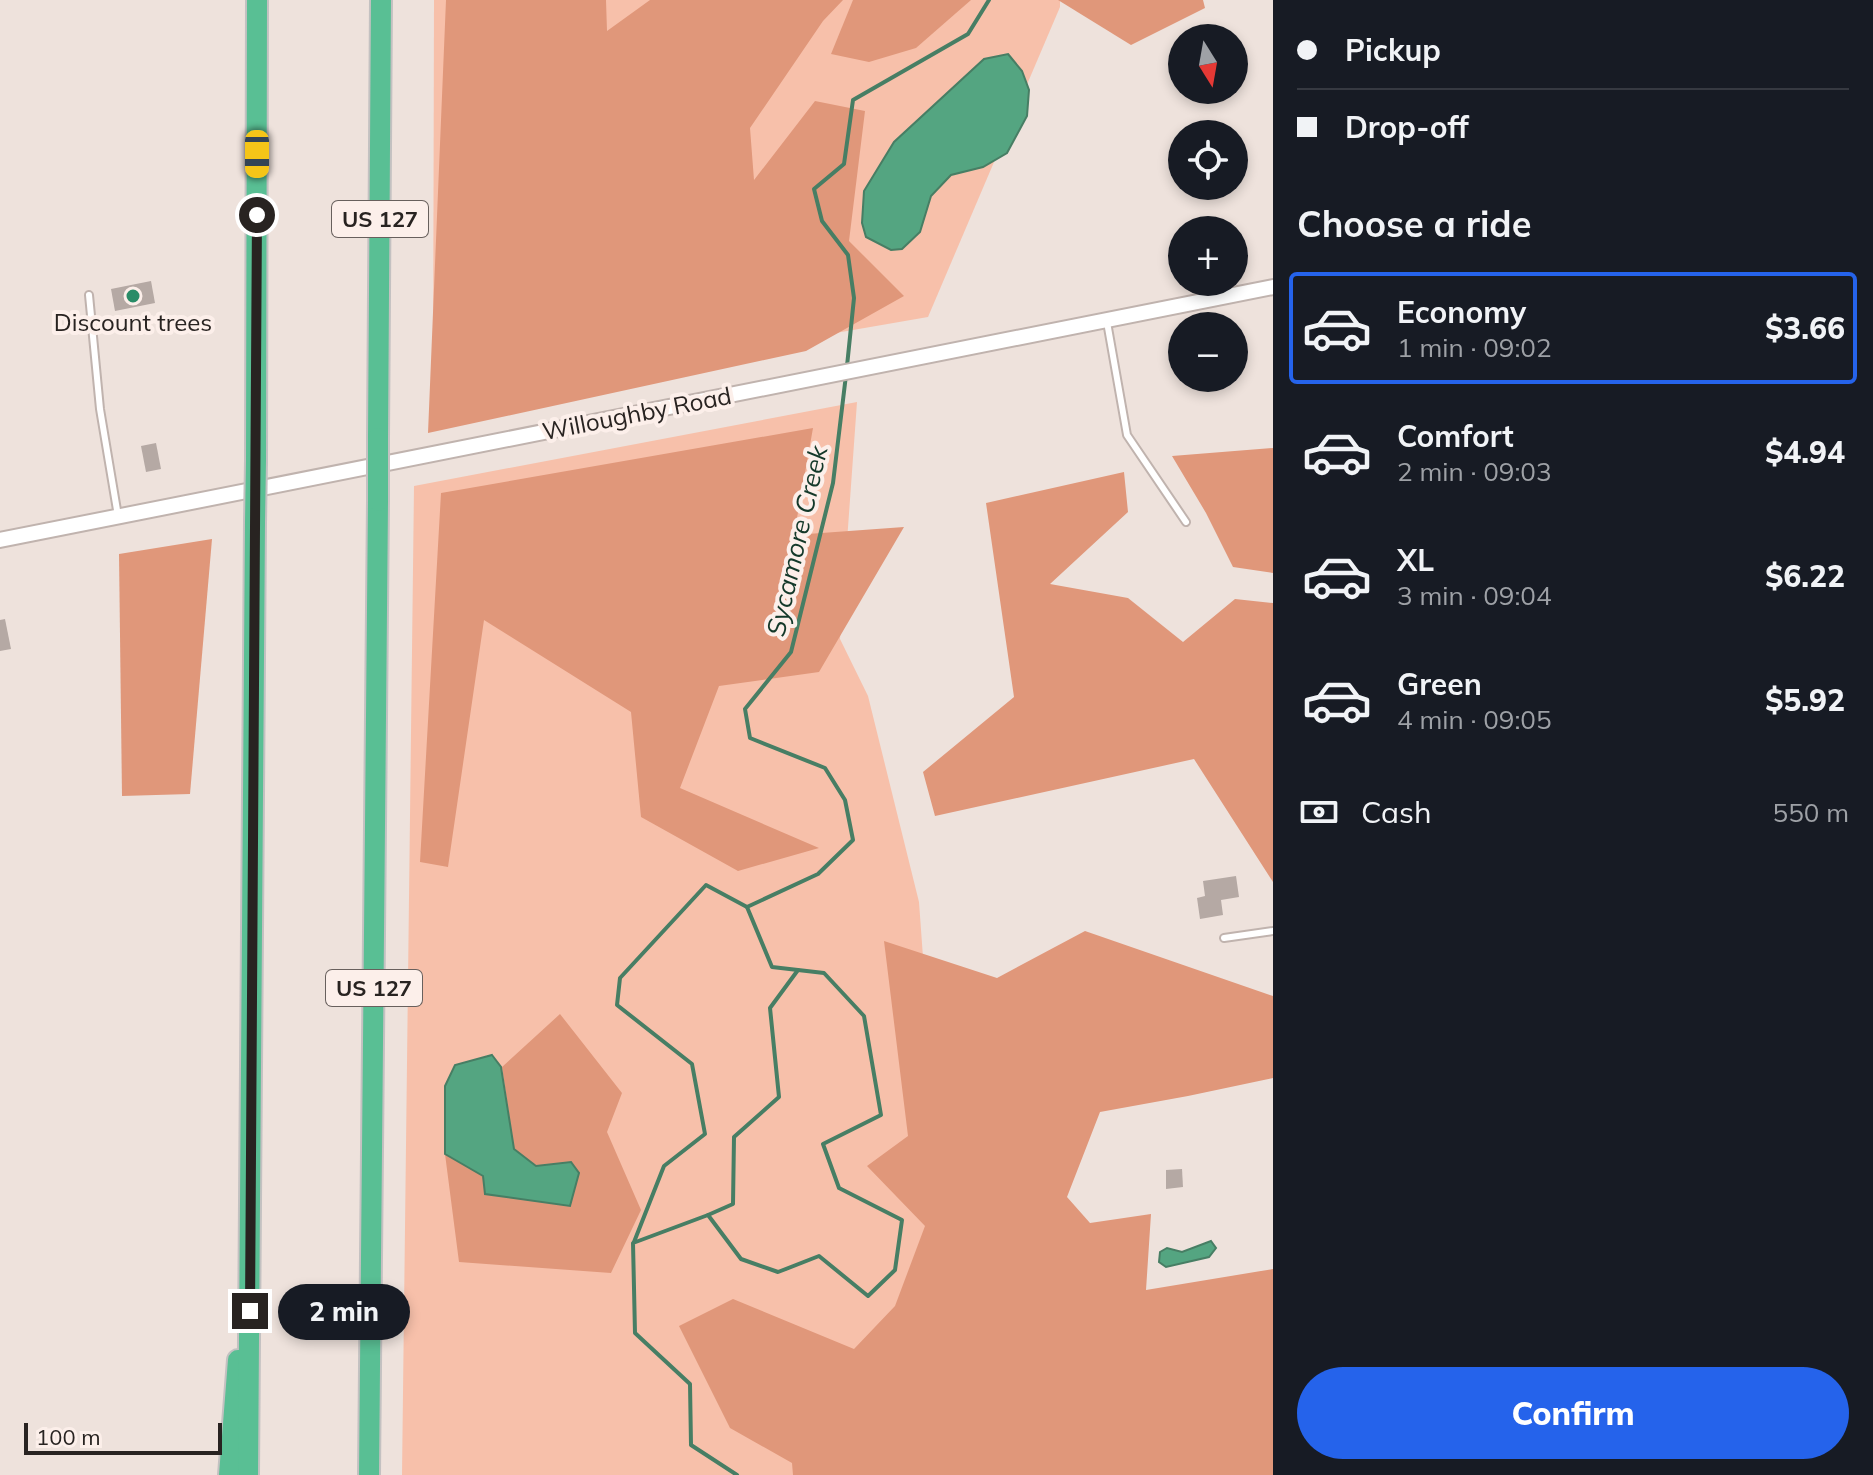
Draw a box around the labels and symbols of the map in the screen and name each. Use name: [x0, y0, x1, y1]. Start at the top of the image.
north arrow: [1168, 24, 1248, 104]
car: [245, 130, 269, 178]
route start: [239, 197, 275, 233]
road number: US 127: [332, 201, 428, 237]
marker: Discount trees: [124, 287, 142, 305]
place label: Discount trees: [54, 307, 212, 337]
street label: Willoughby Road: [540, 380, 734, 446]
water label: Sycamore Creek: [759, 442, 835, 639]
road number: US 127: [326, 970, 422, 1006]
callout: 2 min: [278, 1283, 410, 1339]
route end: [232, 1293, 268, 1329]
scale bar: [24, 1419, 222, 1455]

